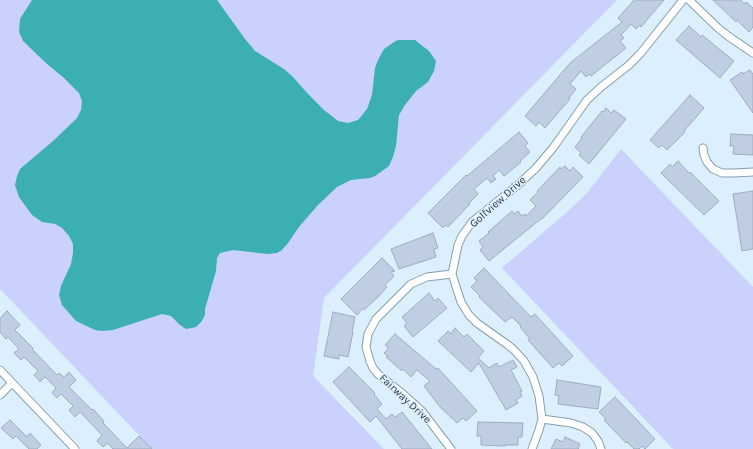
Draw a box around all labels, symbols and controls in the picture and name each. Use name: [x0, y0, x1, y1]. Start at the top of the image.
street label: Golfview Drive: [467, 173, 529, 231]
street label: Fairway Drive: [376, 372, 434, 426]

